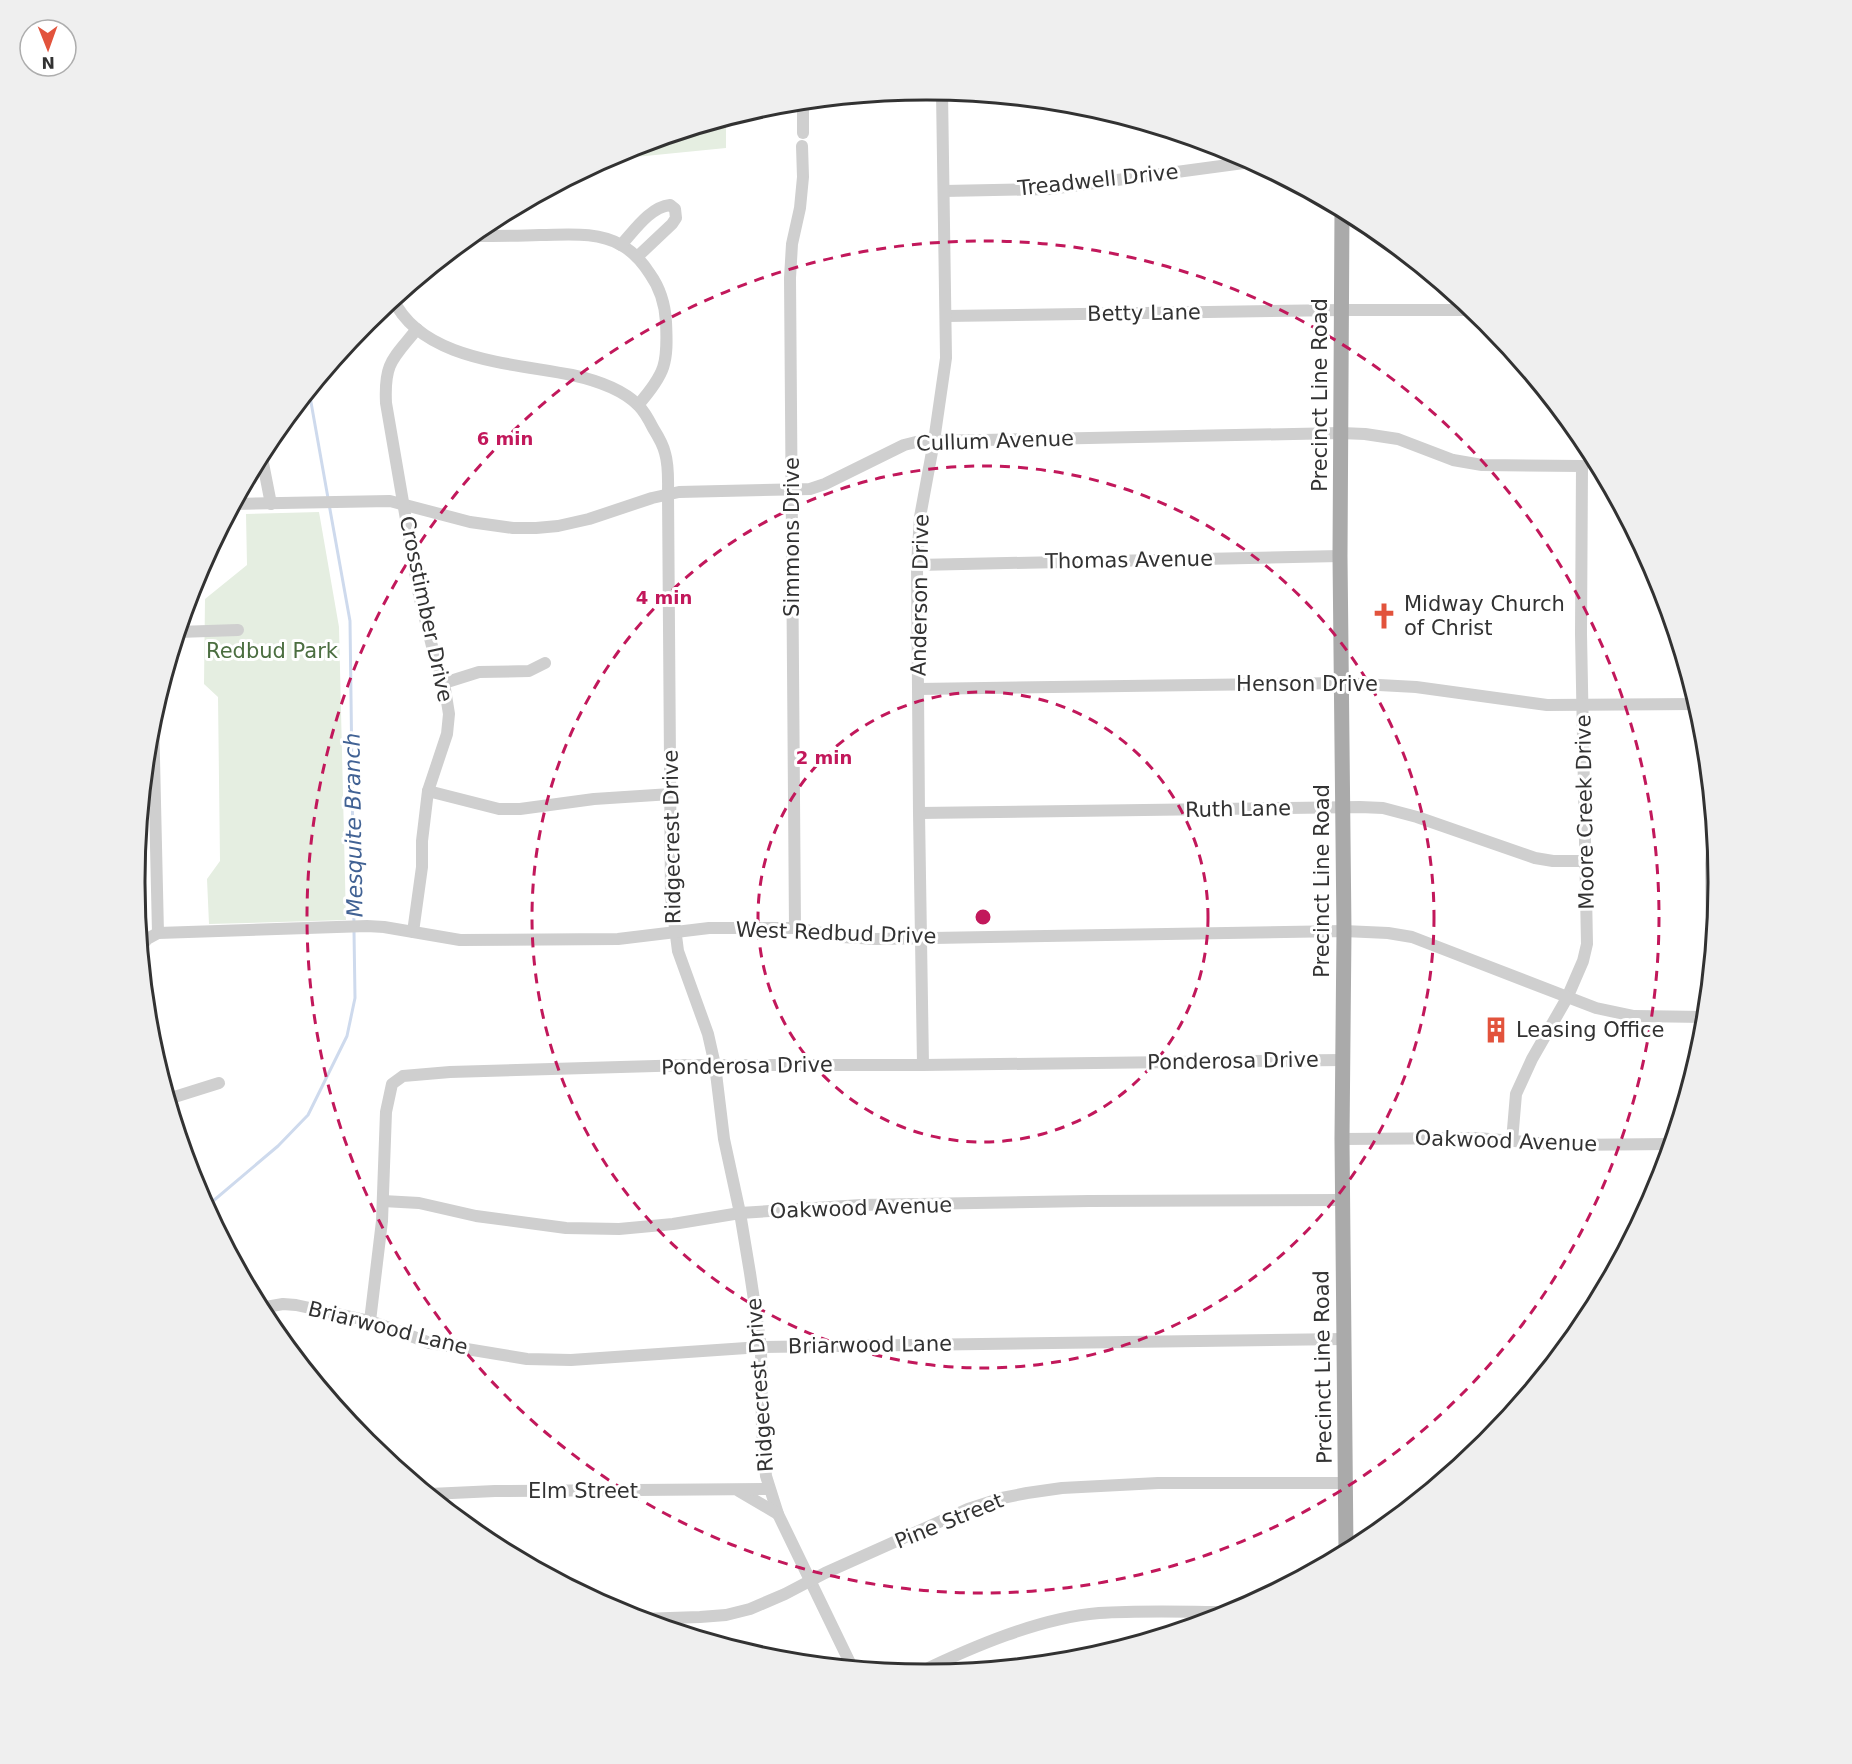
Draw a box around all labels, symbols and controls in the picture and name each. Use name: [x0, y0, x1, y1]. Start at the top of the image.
north arrow: [18, 18, 78, 78]
text: N: [41, 53, 55, 72]
street label: Treadwell Drive: [1015, 160, 1180, 200]
street label: Precinct Line Road: [1308, 298, 1332, 492]
street label: Betty Lane: [1087, 300, 1201, 326]
street label: Cullum Avenue: [916, 426, 1074, 456]
text: 6 min: [477, 428, 533, 449]
street label: Simmons Drive: [780, 457, 804, 617]
street label: Crosstimber Drive: [395, 514, 457, 704]
street label: Anderson Drive: [907, 514, 933, 676]
street label: Thomas Avenue: [1044, 547, 1213, 573]
text: 4 min: [636, 587, 692, 608]
place label: Midway Church of Christ: [1404, 592, 1565, 640]
church icon: Midway Church of Christ: [1369, 601, 1399, 631]
park label: Redbud Park: [206, 639, 339, 663]
street label: Henson Drive: [1236, 672, 1378, 696]
street label: Moore Creek Drive: [1571, 714, 1599, 910]
water label: Mesquite Branch: [339, 732, 368, 918]
text: 2 min: [796, 747, 852, 768]
street label: Ridgecrest Drive: [658, 750, 686, 924]
street label: Precinct Line Road: [1310, 784, 1334, 978]
street label: Ruth Lane: [1185, 796, 1291, 822]
centre of rings: [973, 907, 993, 927]
street label: West Redbud Drive: [735, 918, 937, 948]
building icon: Leasing Office: [1481, 1015, 1511, 1045]
place label: Leasing Office: [1516, 1018, 1665, 1042]
street label: Ponderosa Drive: [1147, 1048, 1319, 1074]
street label: Ponderosa Drive: [661, 1053, 833, 1079]
street label: Oakwood Avenue: [1414, 1126, 1598, 1156]
street label: Oakwood Avenue: [769, 1193, 953, 1223]
street label: Precinct Line Road: [1309, 1270, 1337, 1464]
street label: Briarwood Lane: [306, 1297, 470, 1359]
street label: Ridgecrest Drive: [742, 1297, 778, 1473]
street label: Briarwood Lane: [788, 1332, 952, 1358]
street label: Elm Street: [528, 1479, 638, 1503]
street label: Pine Street: [891, 1488, 1007, 1554]

